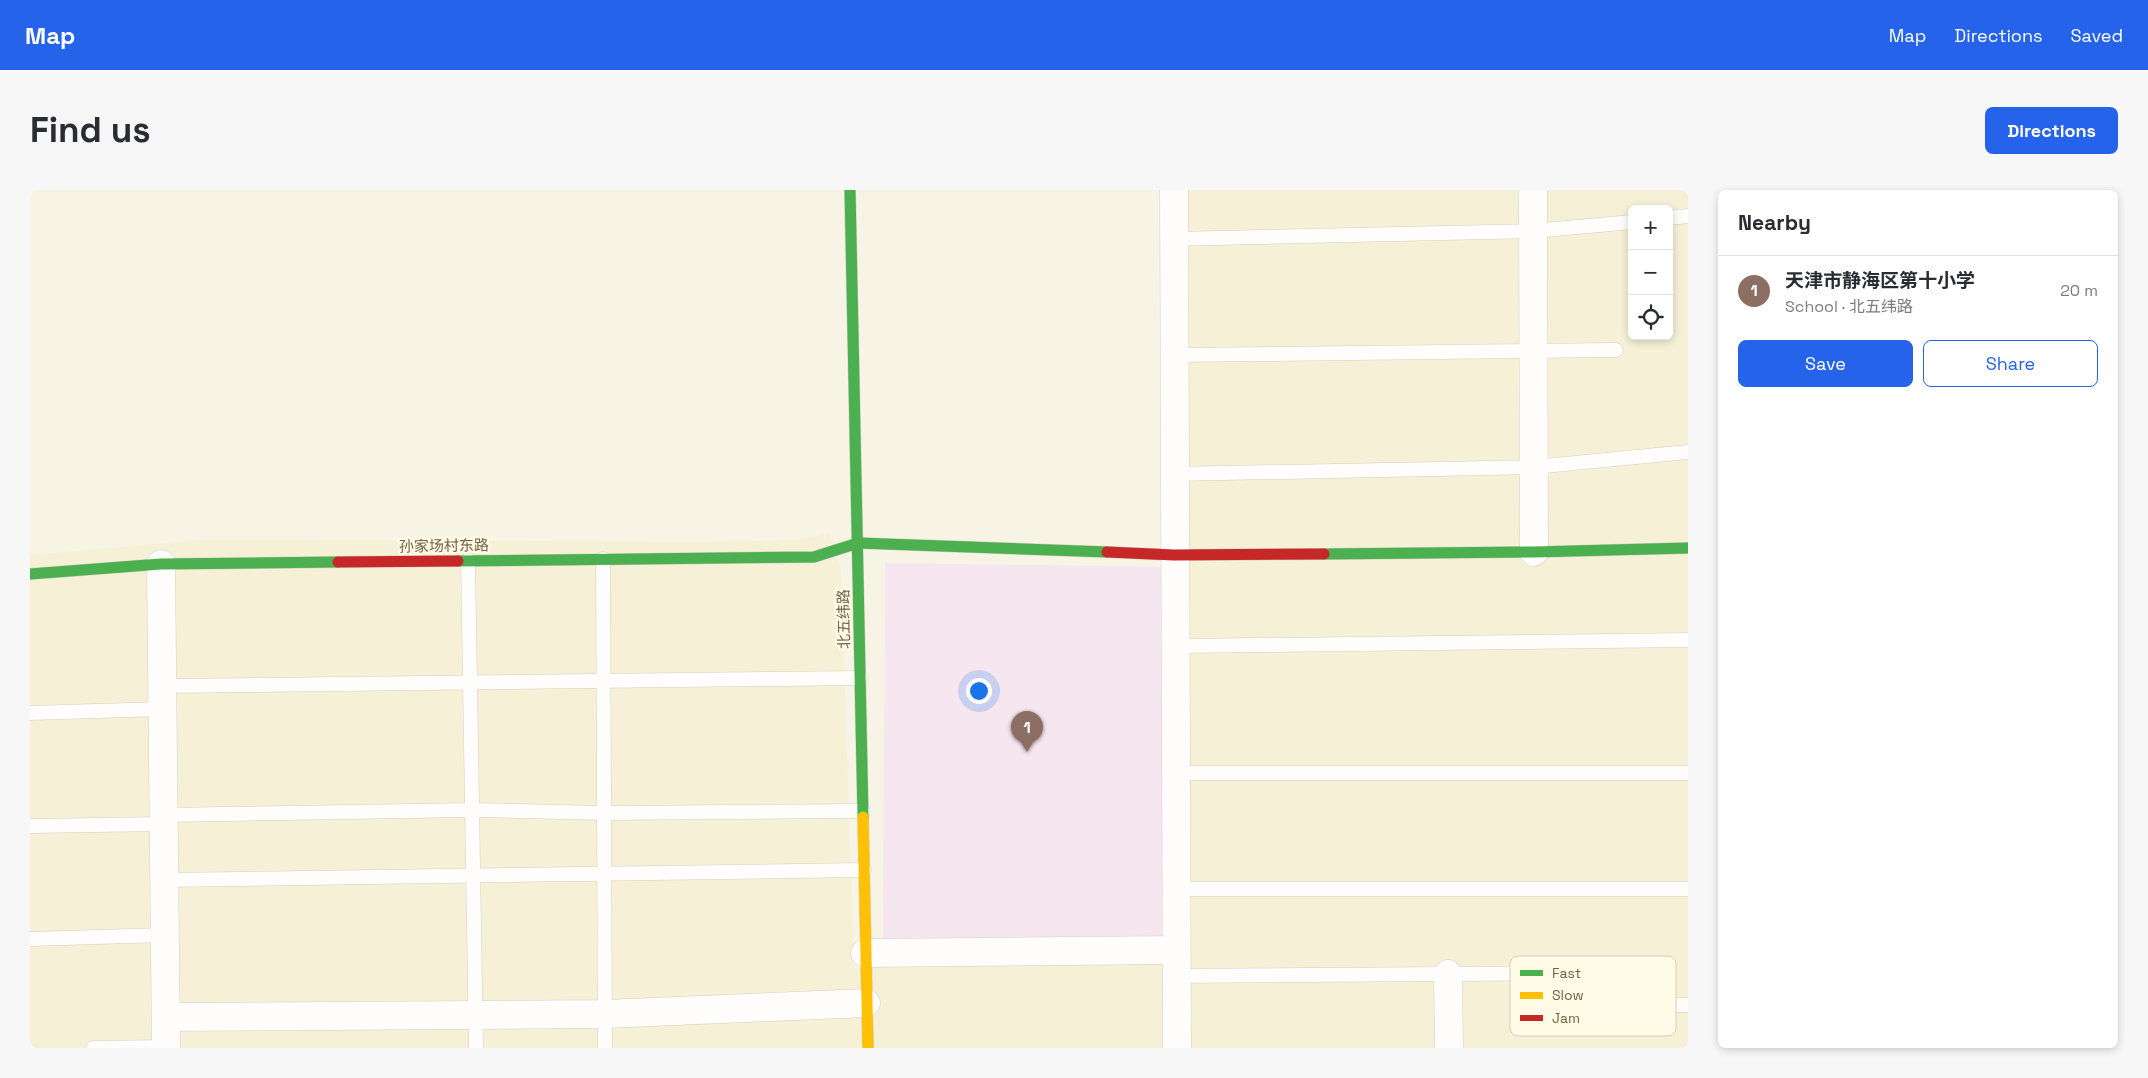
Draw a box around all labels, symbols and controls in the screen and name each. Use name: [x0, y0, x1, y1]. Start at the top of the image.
text: Map: [25, 20, 75, 51]
text: Map: [1889, 24, 1926, 47]
text: Directions: [1954, 24, 2043, 47]
text: Saved: [2071, 24, 2123, 47]
button: Directions: [1985, 107, 2118, 154]
text: Find us: [30, 108, 151, 152]
map controls: [1628, 205, 1673, 340]
button: +: [1628, 205, 1673, 250]
text: Nearby: [1738, 209, 1811, 236]
button: −: [1628, 250, 1673, 295]
text: 天津市静海区第十小学: [1785, 268, 1975, 293]
text: 1: [1750, 280, 1758, 301]
text: 20 m: [2060, 280, 2098, 301]
button: locate: [1628, 295, 1673, 340]
text: School · 北五纬路: [1785, 296, 1913, 317]
button: Save: [1738, 340, 1913, 387]
button: Share: [1923, 340, 2098, 387]
street label: 孙家场村东路: [399, 535, 489, 556]
street label: 北五纬路: [833, 589, 854, 649]
your location: [966, 678, 992, 704]
pin: 1: [1011, 711, 1043, 752]
legend: [1510, 956, 1676, 1036]
text: Fast: [1552, 964, 1581, 982]
text: Slow: [1552, 986, 1584, 1004]
text: Jam: [1552, 1009, 1580, 1027]

